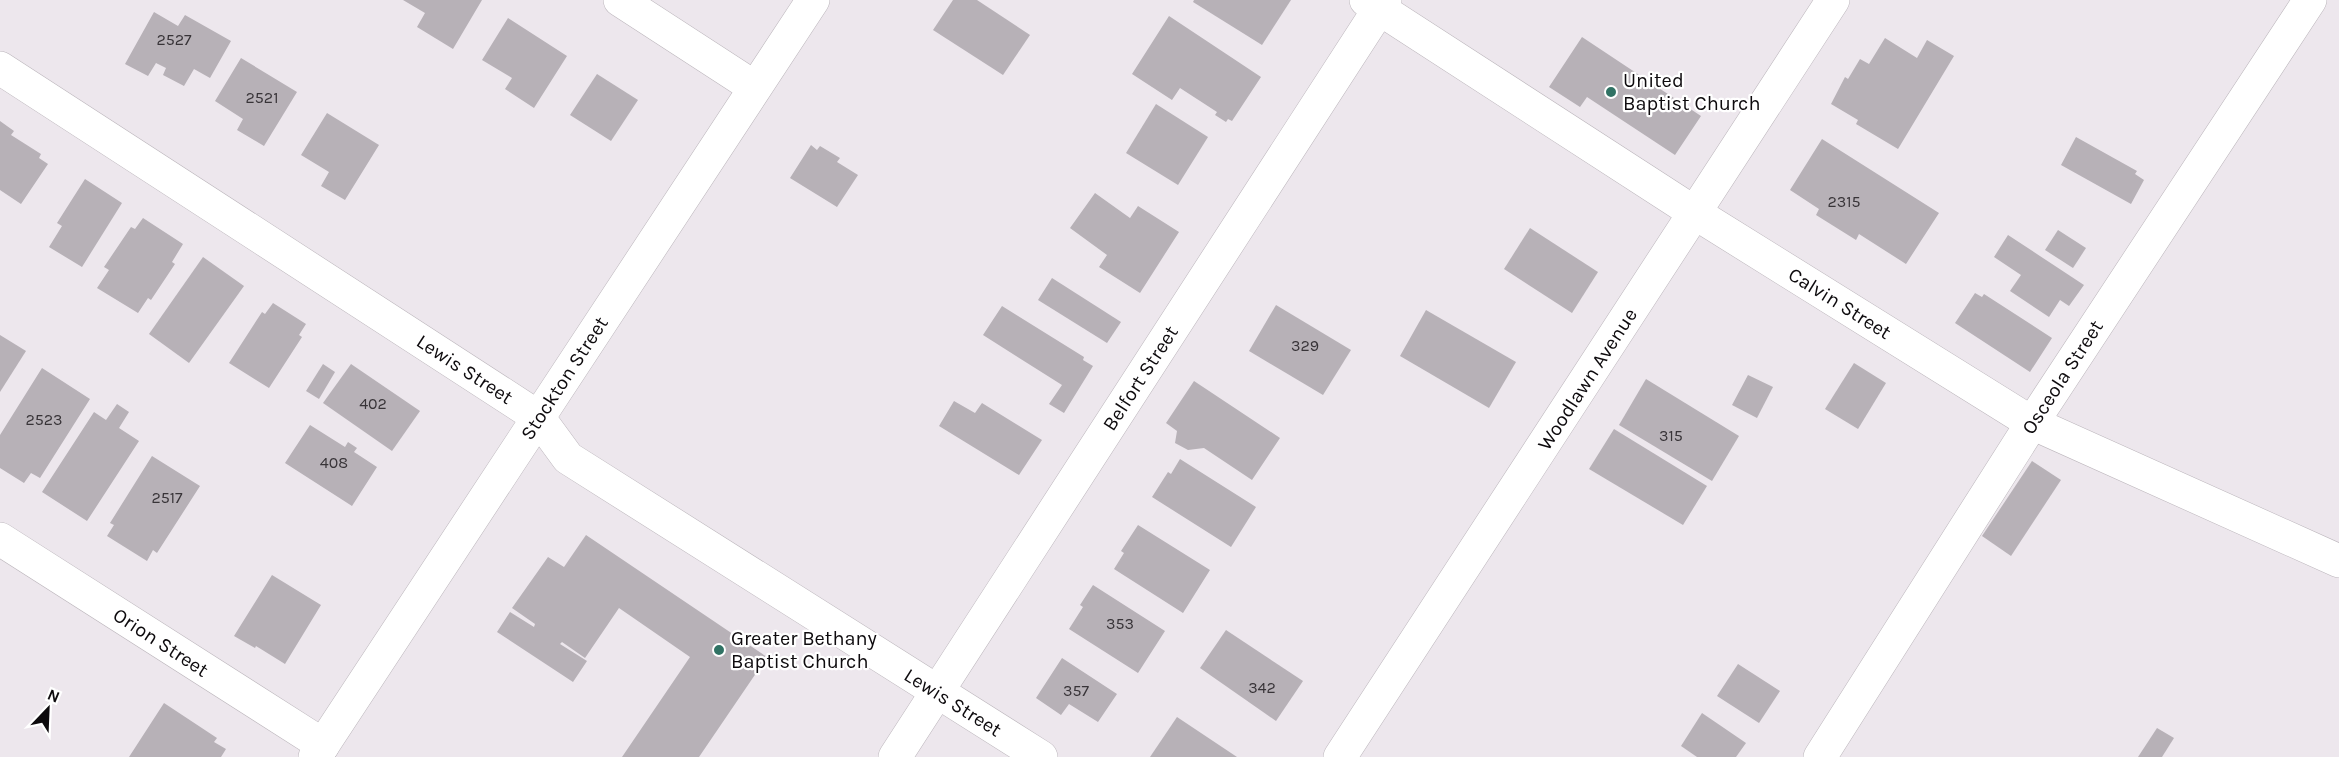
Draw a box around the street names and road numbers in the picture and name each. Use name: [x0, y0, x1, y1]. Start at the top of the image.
street label: Calvin Street: [1784, 263, 1896, 344]
street label: Woodlawn Avenue: [1533, 304, 1642, 455]
street label: Stockton Street: [516, 312, 613, 444]
street label: Osceola Street: [2017, 316, 2108, 439]
street label: Belfort Street: [1098, 321, 1183, 435]
street label: Lewis Street: [412, 330, 518, 409]
street label: Orion Street: [109, 603, 213, 682]
street label: Lewis Street: [900, 663, 1006, 742]

